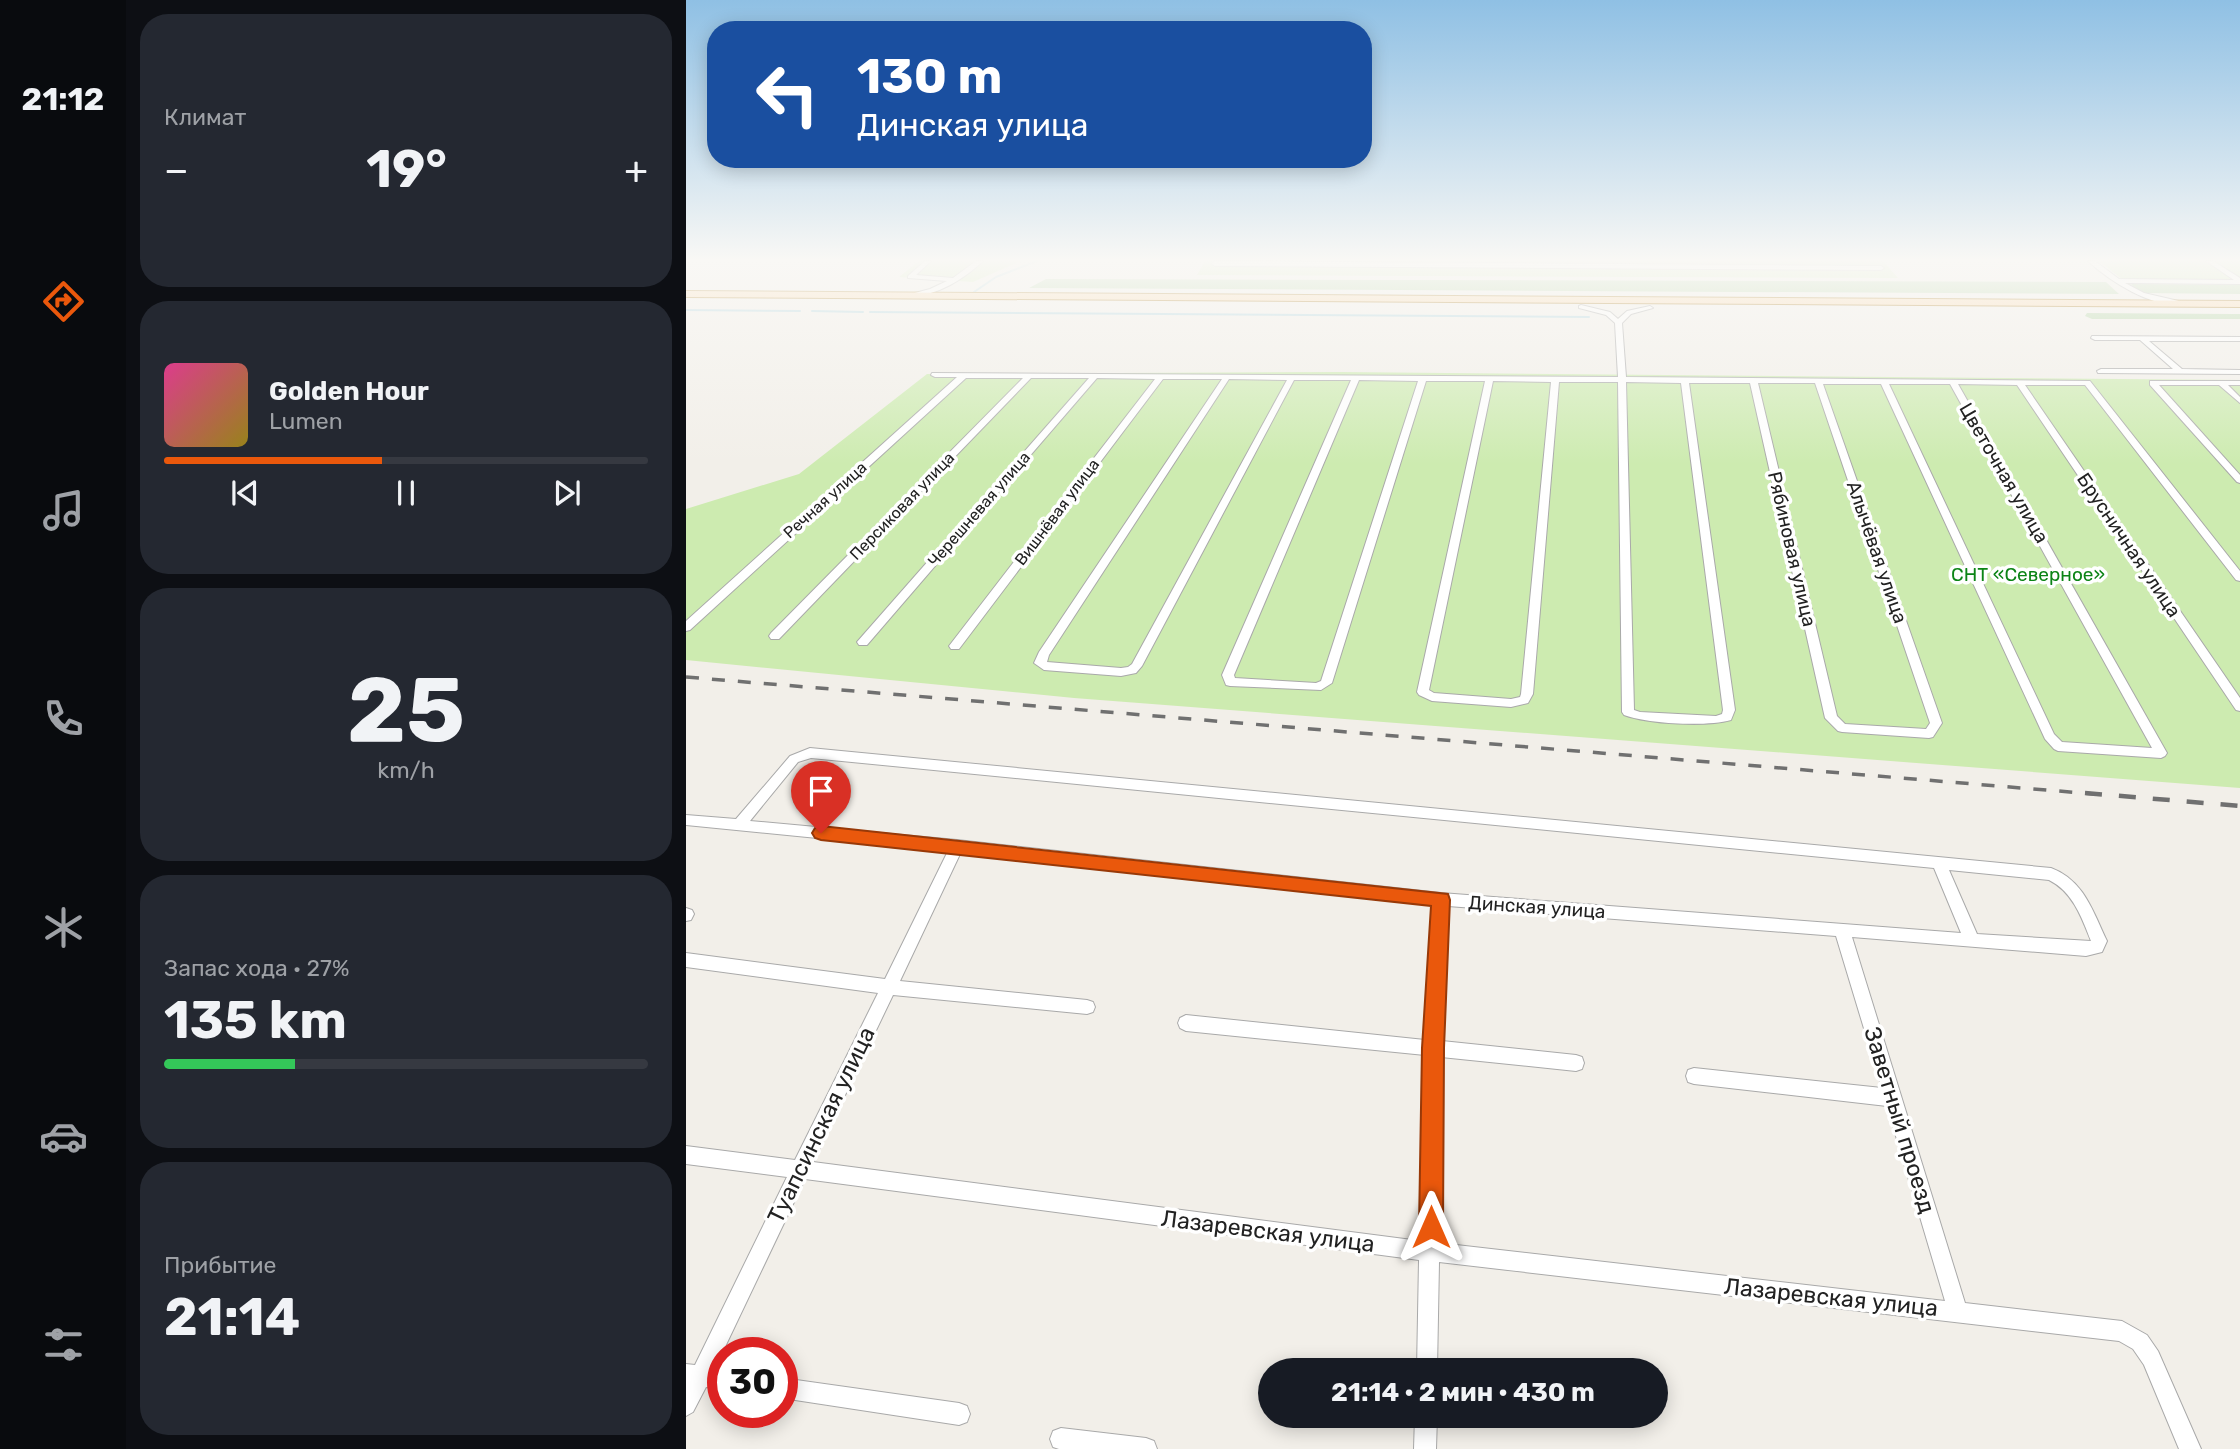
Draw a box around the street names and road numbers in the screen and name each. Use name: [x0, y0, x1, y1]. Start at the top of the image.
street label: Цветочная улица: [1955, 399, 2053, 547]
street label: Персиковая улица: [846, 448, 958, 564]
street label: Черешневая улица: [924, 448, 1034, 570]
street label: Вишнёвая улица: [1011, 455, 1103, 569]
street label: Речная улица: [780, 458, 870, 542]
street label: Рябиновая улица: [1763, 469, 1821, 629]
street label: Брусничная улица: [2072, 469, 2186, 621]
street label: Алычёвая улица: [1842, 478, 1912, 626]
street label: Динская улица: [1468, 891, 1606, 923]
street label: Туапсинская улица: [761, 1022, 881, 1228]
street label: Заветный проезд: [1858, 1023, 1942, 1217]
street label: Лазаревская улица: [1160, 1204, 1376, 1258]
street label: Лазаревская улица: [1723, 1272, 1939, 1322]

